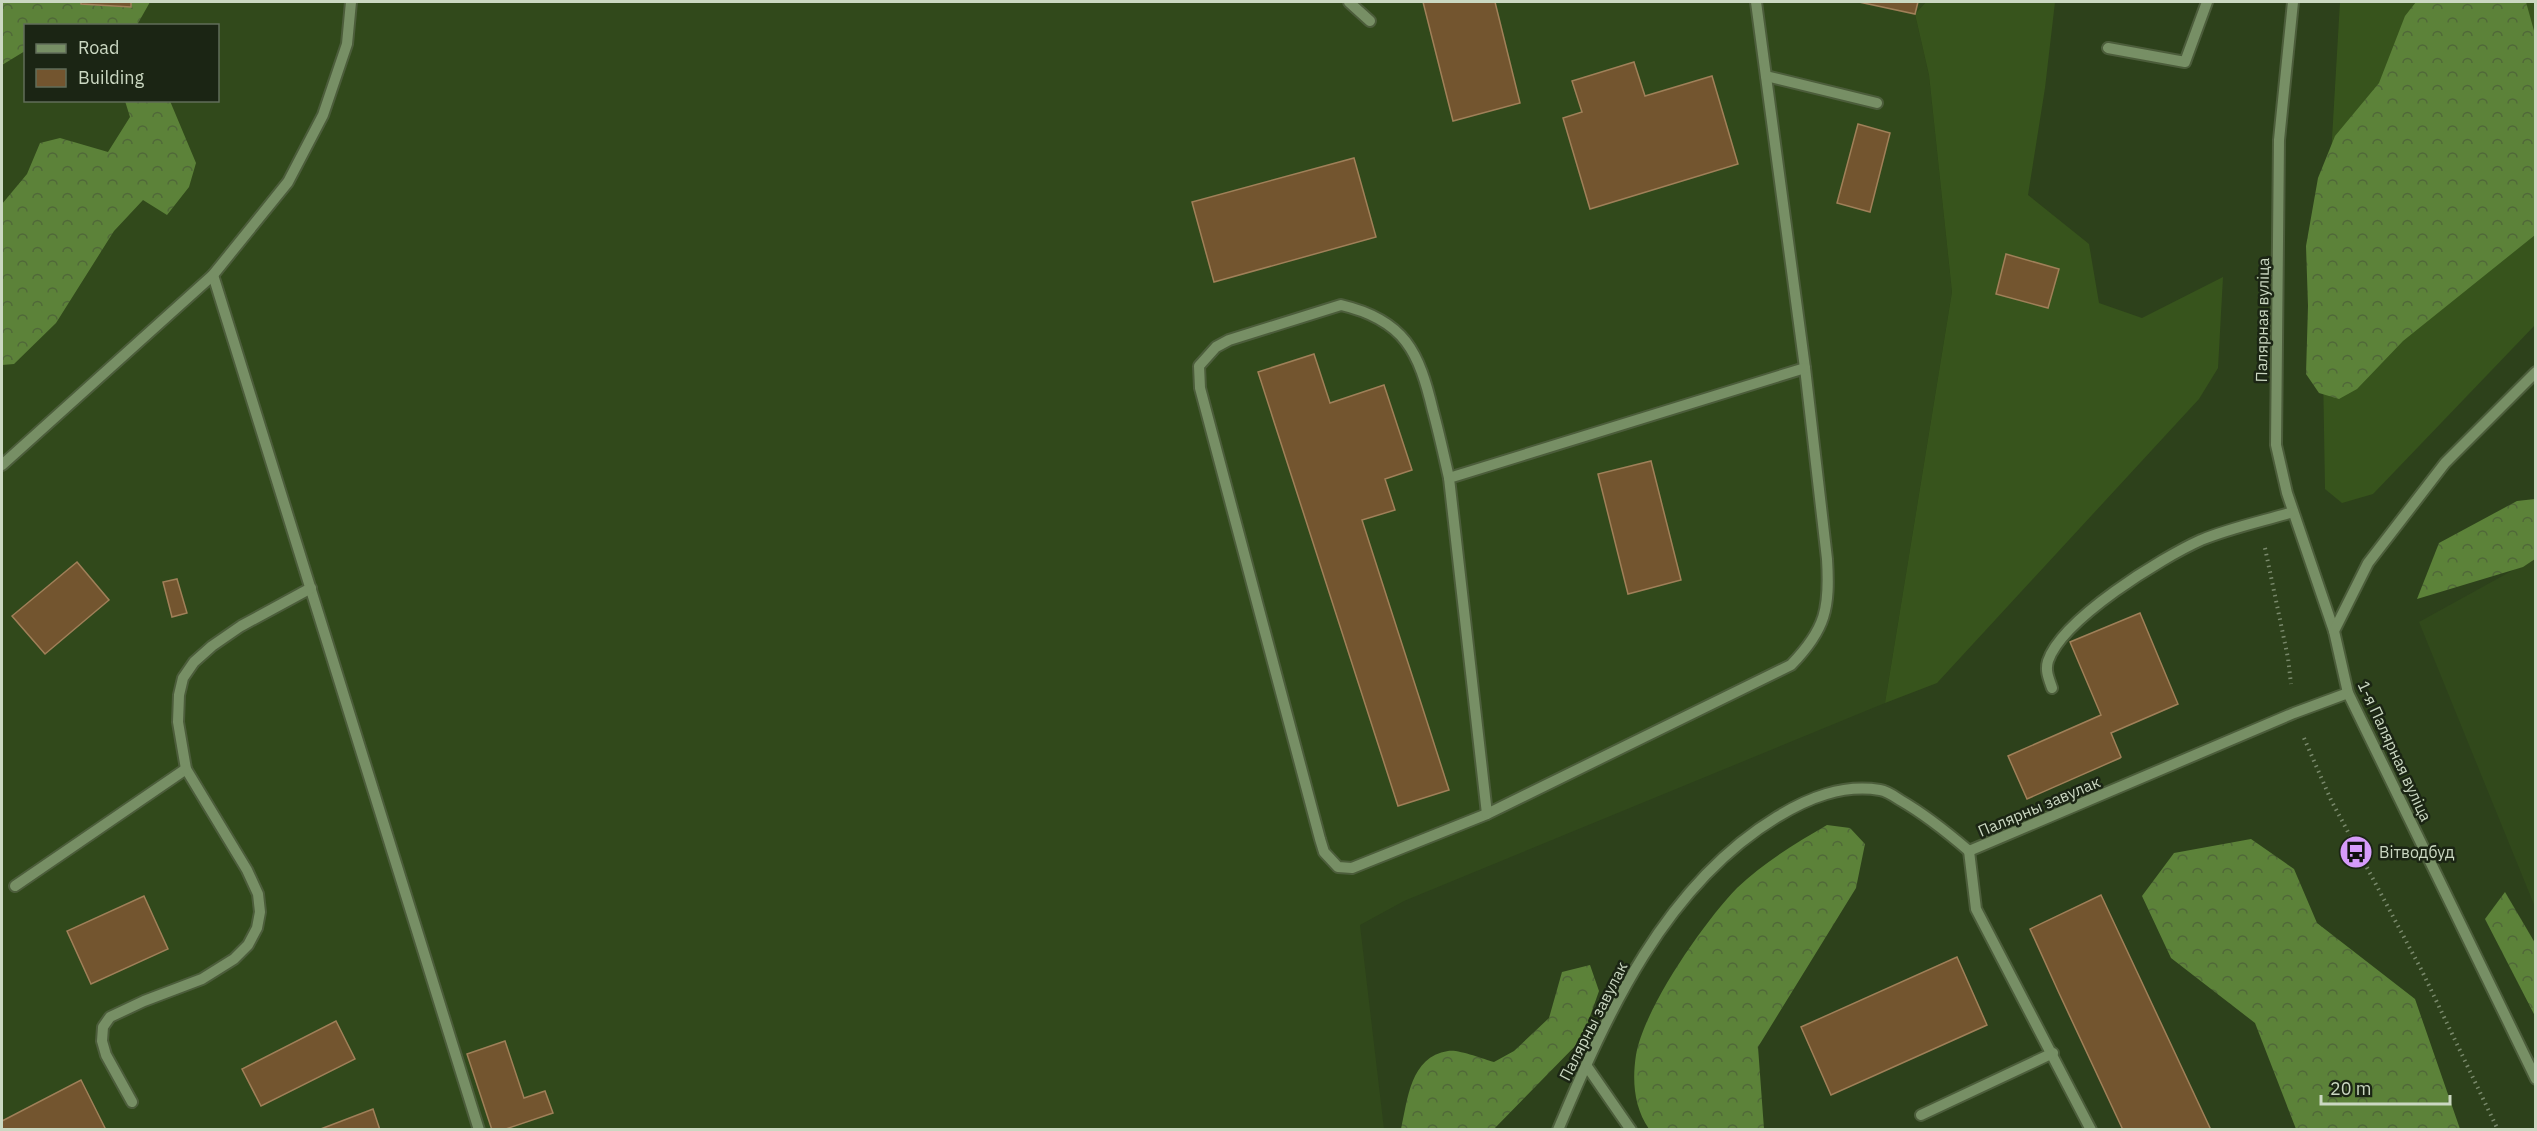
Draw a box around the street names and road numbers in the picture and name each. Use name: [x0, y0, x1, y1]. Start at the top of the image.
street label: Палярная вуліца: [2251, 257, 2273, 383]
street label: 1-я Палярная вуліца: [2354, 677, 2437, 825]
street label: Палярны завулак: [1975, 771, 2103, 841]
street label: Палярны завулак: [1554, 958, 1632, 1084]

